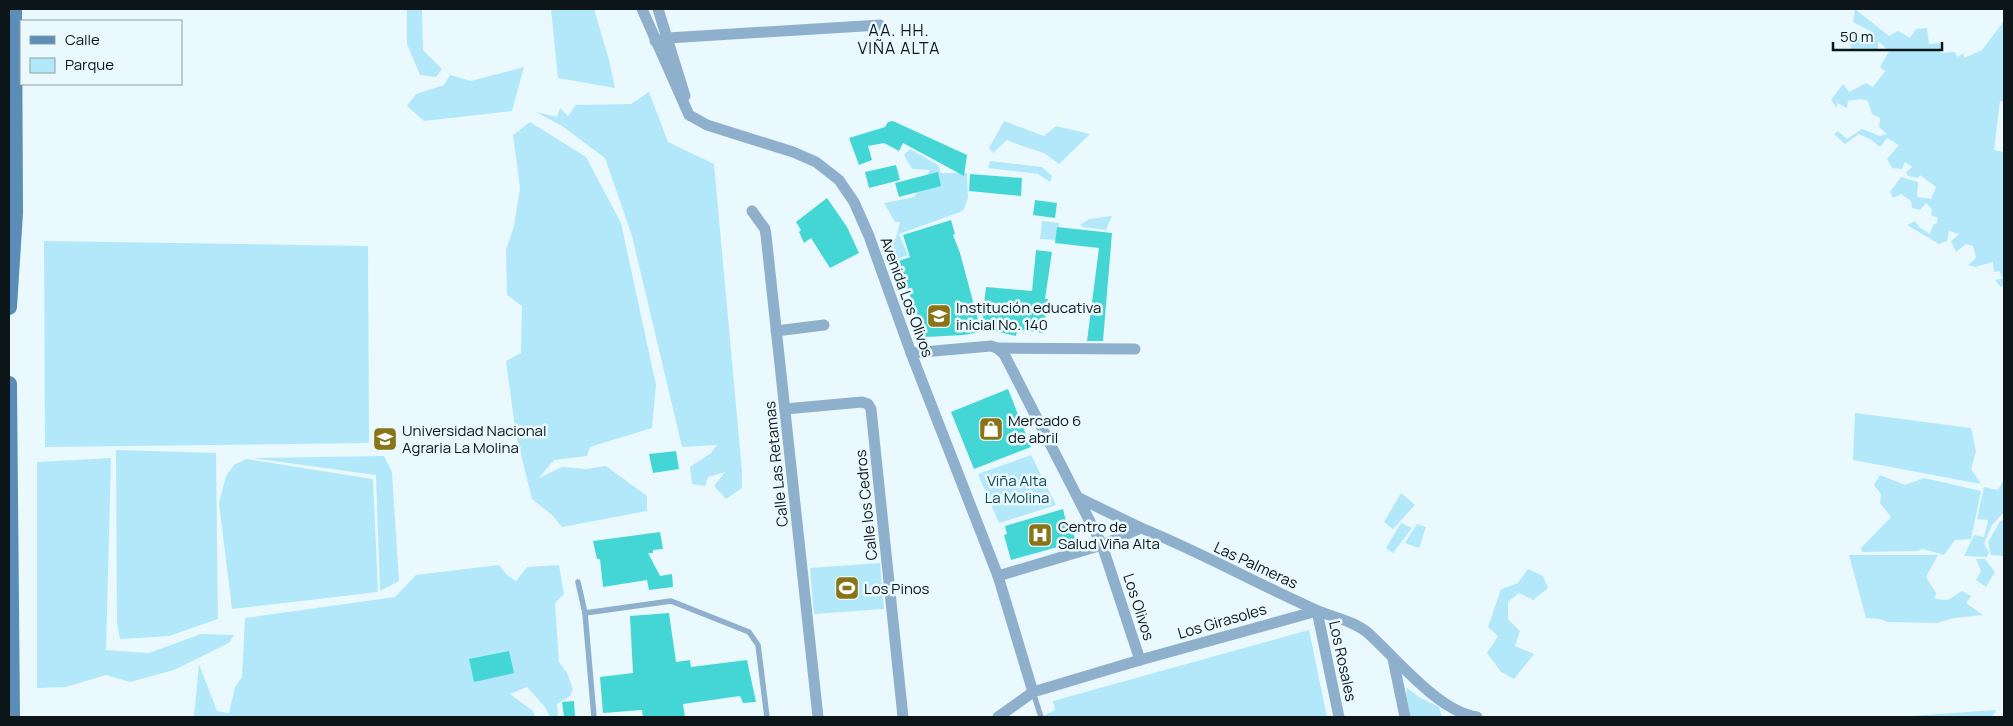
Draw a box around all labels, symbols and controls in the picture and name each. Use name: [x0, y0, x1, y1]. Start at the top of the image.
district label: AA. HH. VIÑA ALTA: [858, 19, 940, 59]
legend: [20, 20, 182, 85]
scale bar: [1833, 20, 1942, 52]
text: 50 m: [1840, 26, 1874, 47]
text: Calle: [65, 29, 100, 50]
text: Parque: [65, 54, 114, 75]
street label: Avenida Los Olivos: [875, 234, 939, 360]
place label: Institución educativa inicial No. 140: [956, 297, 1101, 335]
school or university icon: Institución educativa inicial No. 140: [926, 303, 952, 329]
street label: Calle Las Retamas: [759, 400, 793, 528]
place label: Mercado 6 de abril: [1008, 410, 1081, 448]
shop icon: Mercado 6 de abril: [978, 416, 1004, 442]
place label: Universidad Nacional Agraria La Molina: [402, 420, 546, 458]
school or university icon: Universidad Nacional Agraria La Molina: [372, 426, 398, 452]
street label: Calle los Cedros: [850, 448, 882, 561]
park label: Viña Alta La Molina: [985, 470, 1049, 508]
place label: Centro de Salud Viña Alta: [1058, 516, 1160, 554]
hospital icon: Centro de Salud Viña Alta: [1027, 522, 1053, 548]
street label: Las Palmeras: [1211, 536, 1301, 594]
street label: Los Olivos: [1118, 571, 1160, 643]
sports icon: Los Pinos: [834, 575, 860, 601]
place label: Los Pinos: [864, 578, 930, 599]
street label: Los Girasoles: [1175, 598, 1269, 644]
street label: Los Rosales: [1324, 619, 1362, 703]

